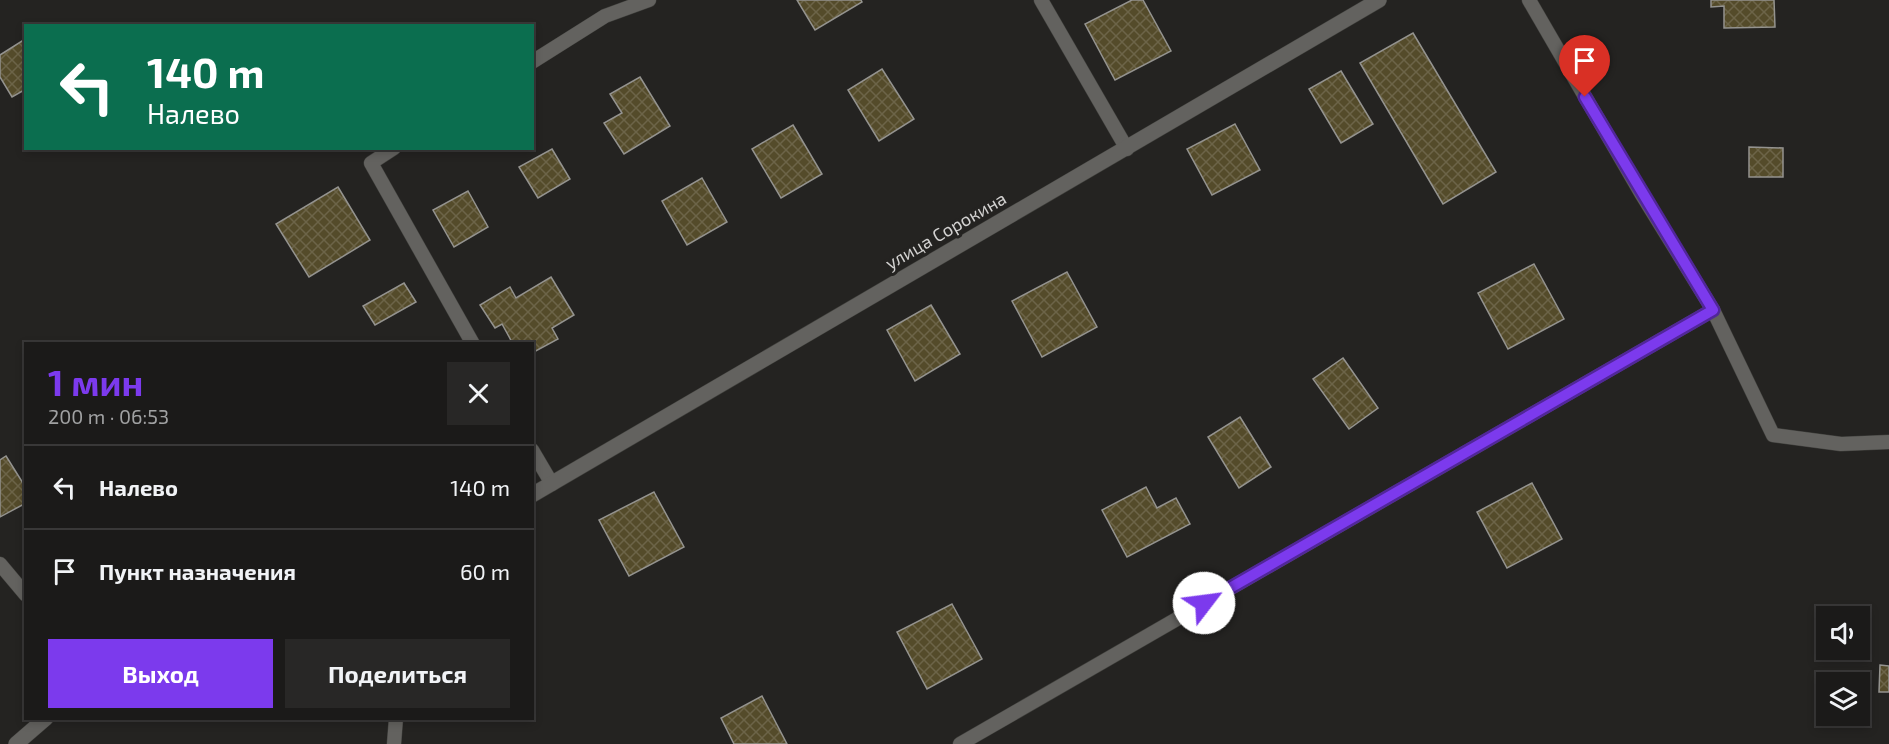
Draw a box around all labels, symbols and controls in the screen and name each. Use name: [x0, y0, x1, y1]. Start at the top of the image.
pin: [1559, 35, 1610, 97]
icon: arrive: [1568, 44, 1601, 77]
text: 140 m: [147, 46, 264, 96]
icon: left: [48, 48, 126, 126]
text: Налево: [147, 97, 240, 129]
street label: улица Сорокина: [881, 187, 1010, 274]
text: 1 мин: [48, 360, 143, 403]
button: close: [447, 362, 510, 425]
text: 200 m · 06:53: [48, 404, 169, 428]
icon: left: [48, 471, 81, 504]
text: Налево: [99, 474, 178, 500]
text: 140 m: [450, 474, 510, 500]
icon: arrive: [48, 555, 81, 588]
text: Пункт назначения: [99, 558, 296, 584]
text: 60 m: [460, 558, 510, 584]
position arrow: [1172, 571, 1236, 635]
map controls: [1816, 606, 1870, 726]
button: sound: [1816, 606, 1870, 660]
button: Выход: [48, 639, 273, 708]
button: Поделиться: [285, 639, 510, 708]
button: layers: [1816, 672, 1870, 726]

